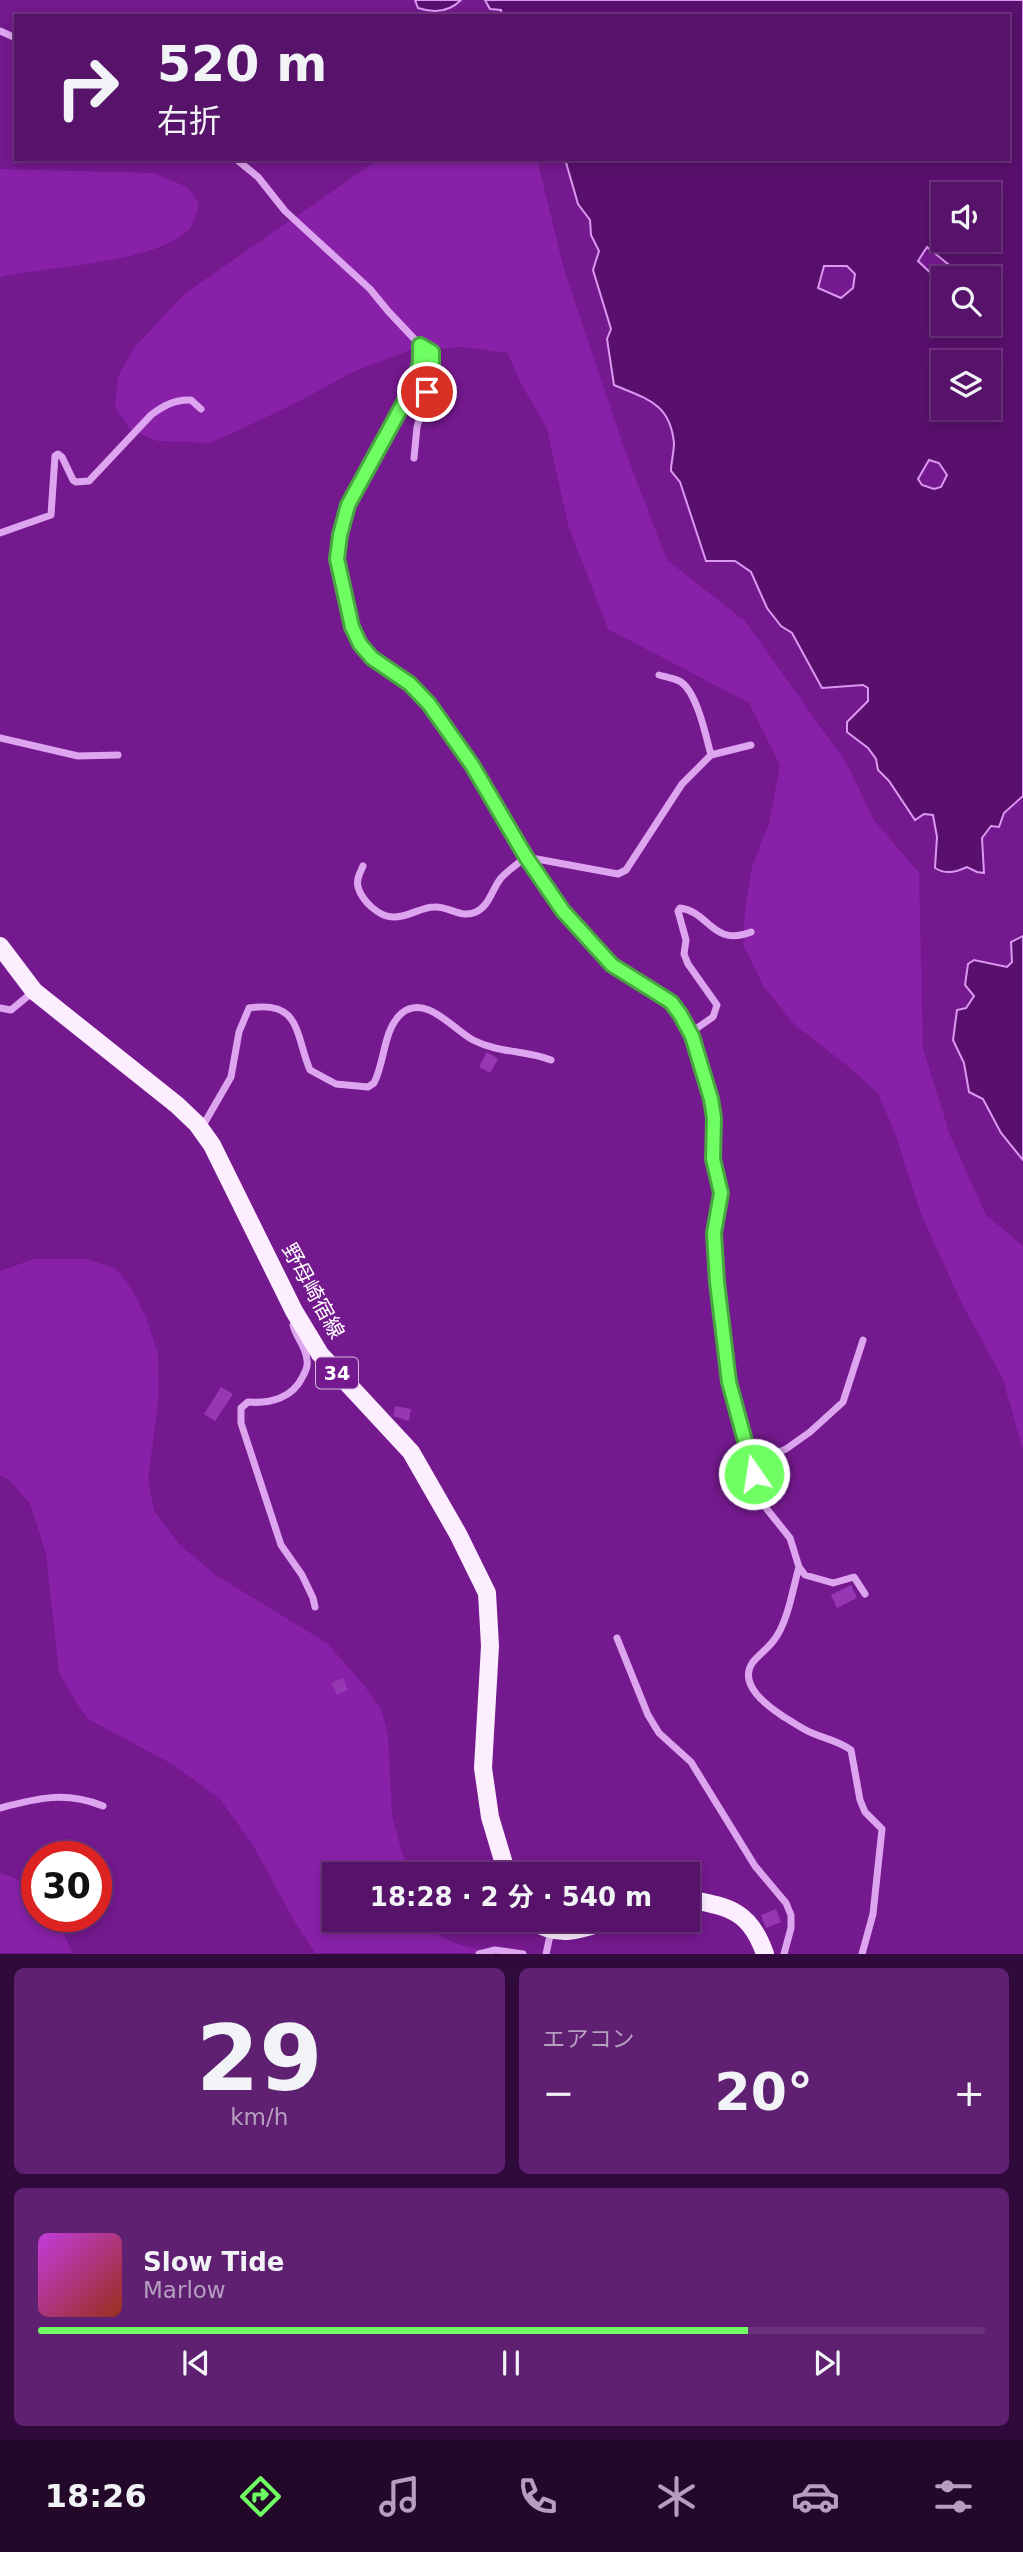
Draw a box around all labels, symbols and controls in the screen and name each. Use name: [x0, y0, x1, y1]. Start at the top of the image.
text: 520 m: [157, 36, 327, 93]
icon: right: [42, 42, 133, 133]
text: 右折: [157, 102, 221, 140]
map controls: [931, 182, 1001, 420]
button: sound: [931, 182, 1001, 252]
button: search: [931, 266, 1001, 336]
button: layers: [931, 350, 1001, 420]
pin: [397, 362, 457, 422]
icon: arrive: [408, 373, 446, 411]
street label: 野母崎宿線: [277, 1239, 349, 1343]
road number: 34: [316, 1358, 358, 1388]
position arrow: [717, 1437, 791, 1511]
speed limit sign: 30: [21, 1841, 112, 1932]
text: 18:28 · 2 分 · 540 m: [370, 1882, 652, 1912]
text: 29: [196, 2006, 323, 2111]
text: エアコン: [543, 2026, 635, 2052]
text: 20°: [715, 2062, 813, 2122]
text: −: [543, 2071, 574, 2115]
text: +: [953, 2071, 985, 2115]
text: km/h: [230, 2104, 288, 2130]
text: Slow Tide: [143, 2247, 284, 2277]
text: Marlow: [143, 2277, 226, 2303]
icon: previous: [177, 2344, 215, 2382]
icon: pause: [492, 2344, 530, 2382]
icon: next: [808, 2344, 846, 2382]
icon: directions: [236, 2472, 285, 2521]
icon: music: [375, 2472, 424, 2521]
icon: phone: [513, 2472, 562, 2521]
icon: climate: [652, 2472, 701, 2521]
icon: car: [791, 2472, 840, 2521]
icon: filters: [929, 2472, 978, 2521]
text: 18:26: [45, 2477, 147, 2515]

